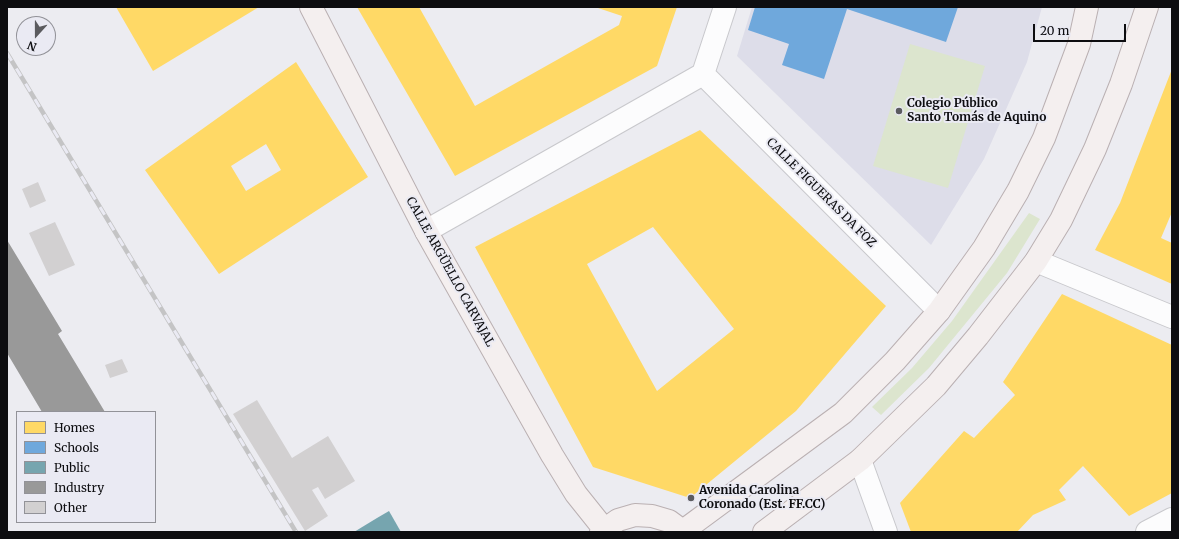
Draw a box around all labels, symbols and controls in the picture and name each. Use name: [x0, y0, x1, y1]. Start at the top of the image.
north arrow: [16, 16, 56, 56]
scale bar: [1035, 16, 1128, 42]
text: 20 m: [1040, 23, 1069, 38]
text: N: [25, 38, 39, 54]
place label: Colegio Público Santo Tomás de Aquino: [907, 97, 1046, 125]
marker: Colegio Público Santo Tomás de Aquino: [894, 106, 904, 116]
street label: CALLE FIGUERAS DA FOZ: [763, 135, 879, 251]
street label: CALLE ARGÜELLO CARVAJAL: [403, 195, 497, 349]
legend: [16, 411, 156, 523]
text: Homes: [54, 420, 95, 435]
text: Schools: [54, 440, 99, 455]
text: Public: [54, 460, 90, 475]
text: Industry: [54, 480, 104, 495]
place label: Avenida Carolina Coronado (Est. FF.CC): [699, 484, 825, 512]
marker: Avenida Carolina Coronado (Est. FF.CC): [686, 493, 696, 503]
text: Other: [54, 500, 87, 515]

